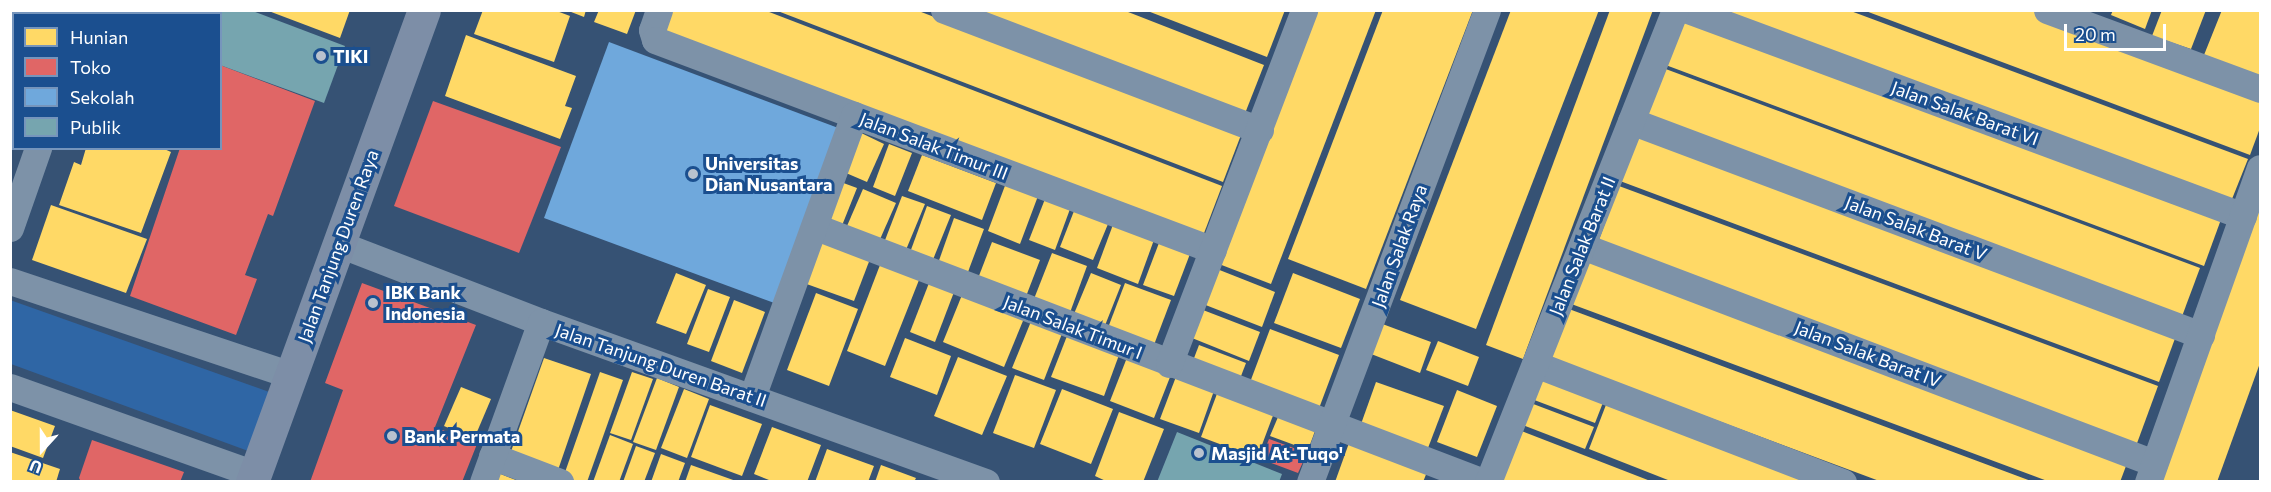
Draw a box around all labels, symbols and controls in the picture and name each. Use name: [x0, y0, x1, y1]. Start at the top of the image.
legend: [12, 12, 222, 150]
scale bar: [2067, 12, 2169, 50]
text: 20 m: [2075, 23, 2116, 45]
text: Hunian: [70, 26, 128, 48]
place label: TIKI: [333, 45, 369, 67]
marker: TIKI: [314, 49, 328, 63]
text: Toko: [70, 56, 111, 78]
street label: Jalan Salak Barat VI: [1888, 76, 2042, 150]
text: Sekolah: [70, 86, 134, 108]
street label: Jalan Salak Timur III: [857, 108, 1011, 184]
text: Publik: [70, 116, 121, 138]
street label: Jalan Tanjung Duren Raya: [293, 147, 383, 345]
place label: Universitas Dian Nusantara: [705, 153, 832, 195]
marker: Universitas Dian Nusantara: [686, 167, 700, 181]
street label: Jalan Salak Barat II: [1544, 173, 1620, 319]
street label: Jalan Salak Raya: [1367, 182, 1431, 310]
street label: Jalan Salak Barat V: [1842, 191, 1990, 265]
place label: IBK Bank Indonesia: [385, 282, 465, 324]
street label: Jalan Salak Timur I: [1000, 291, 1146, 363]
marker: IBK Bank Indonesia: [366, 296, 380, 310]
street label: Jalan Salak Barat IV: [1792, 316, 1944, 392]
street label: Jalan Tanjung Duren Barat II: [553, 319, 769, 411]
north arrow: [12, 420, 72, 480]
place label: Bank Permata: [404, 425, 520, 447]
marker: Bank Permata: [385, 429, 399, 443]
place label: Masjid At-Tuqo': [1211, 442, 1343, 464]
marker: Masjid At-Tuqo': [1192, 446, 1206, 460]
text: U: [27, 456, 44, 478]

